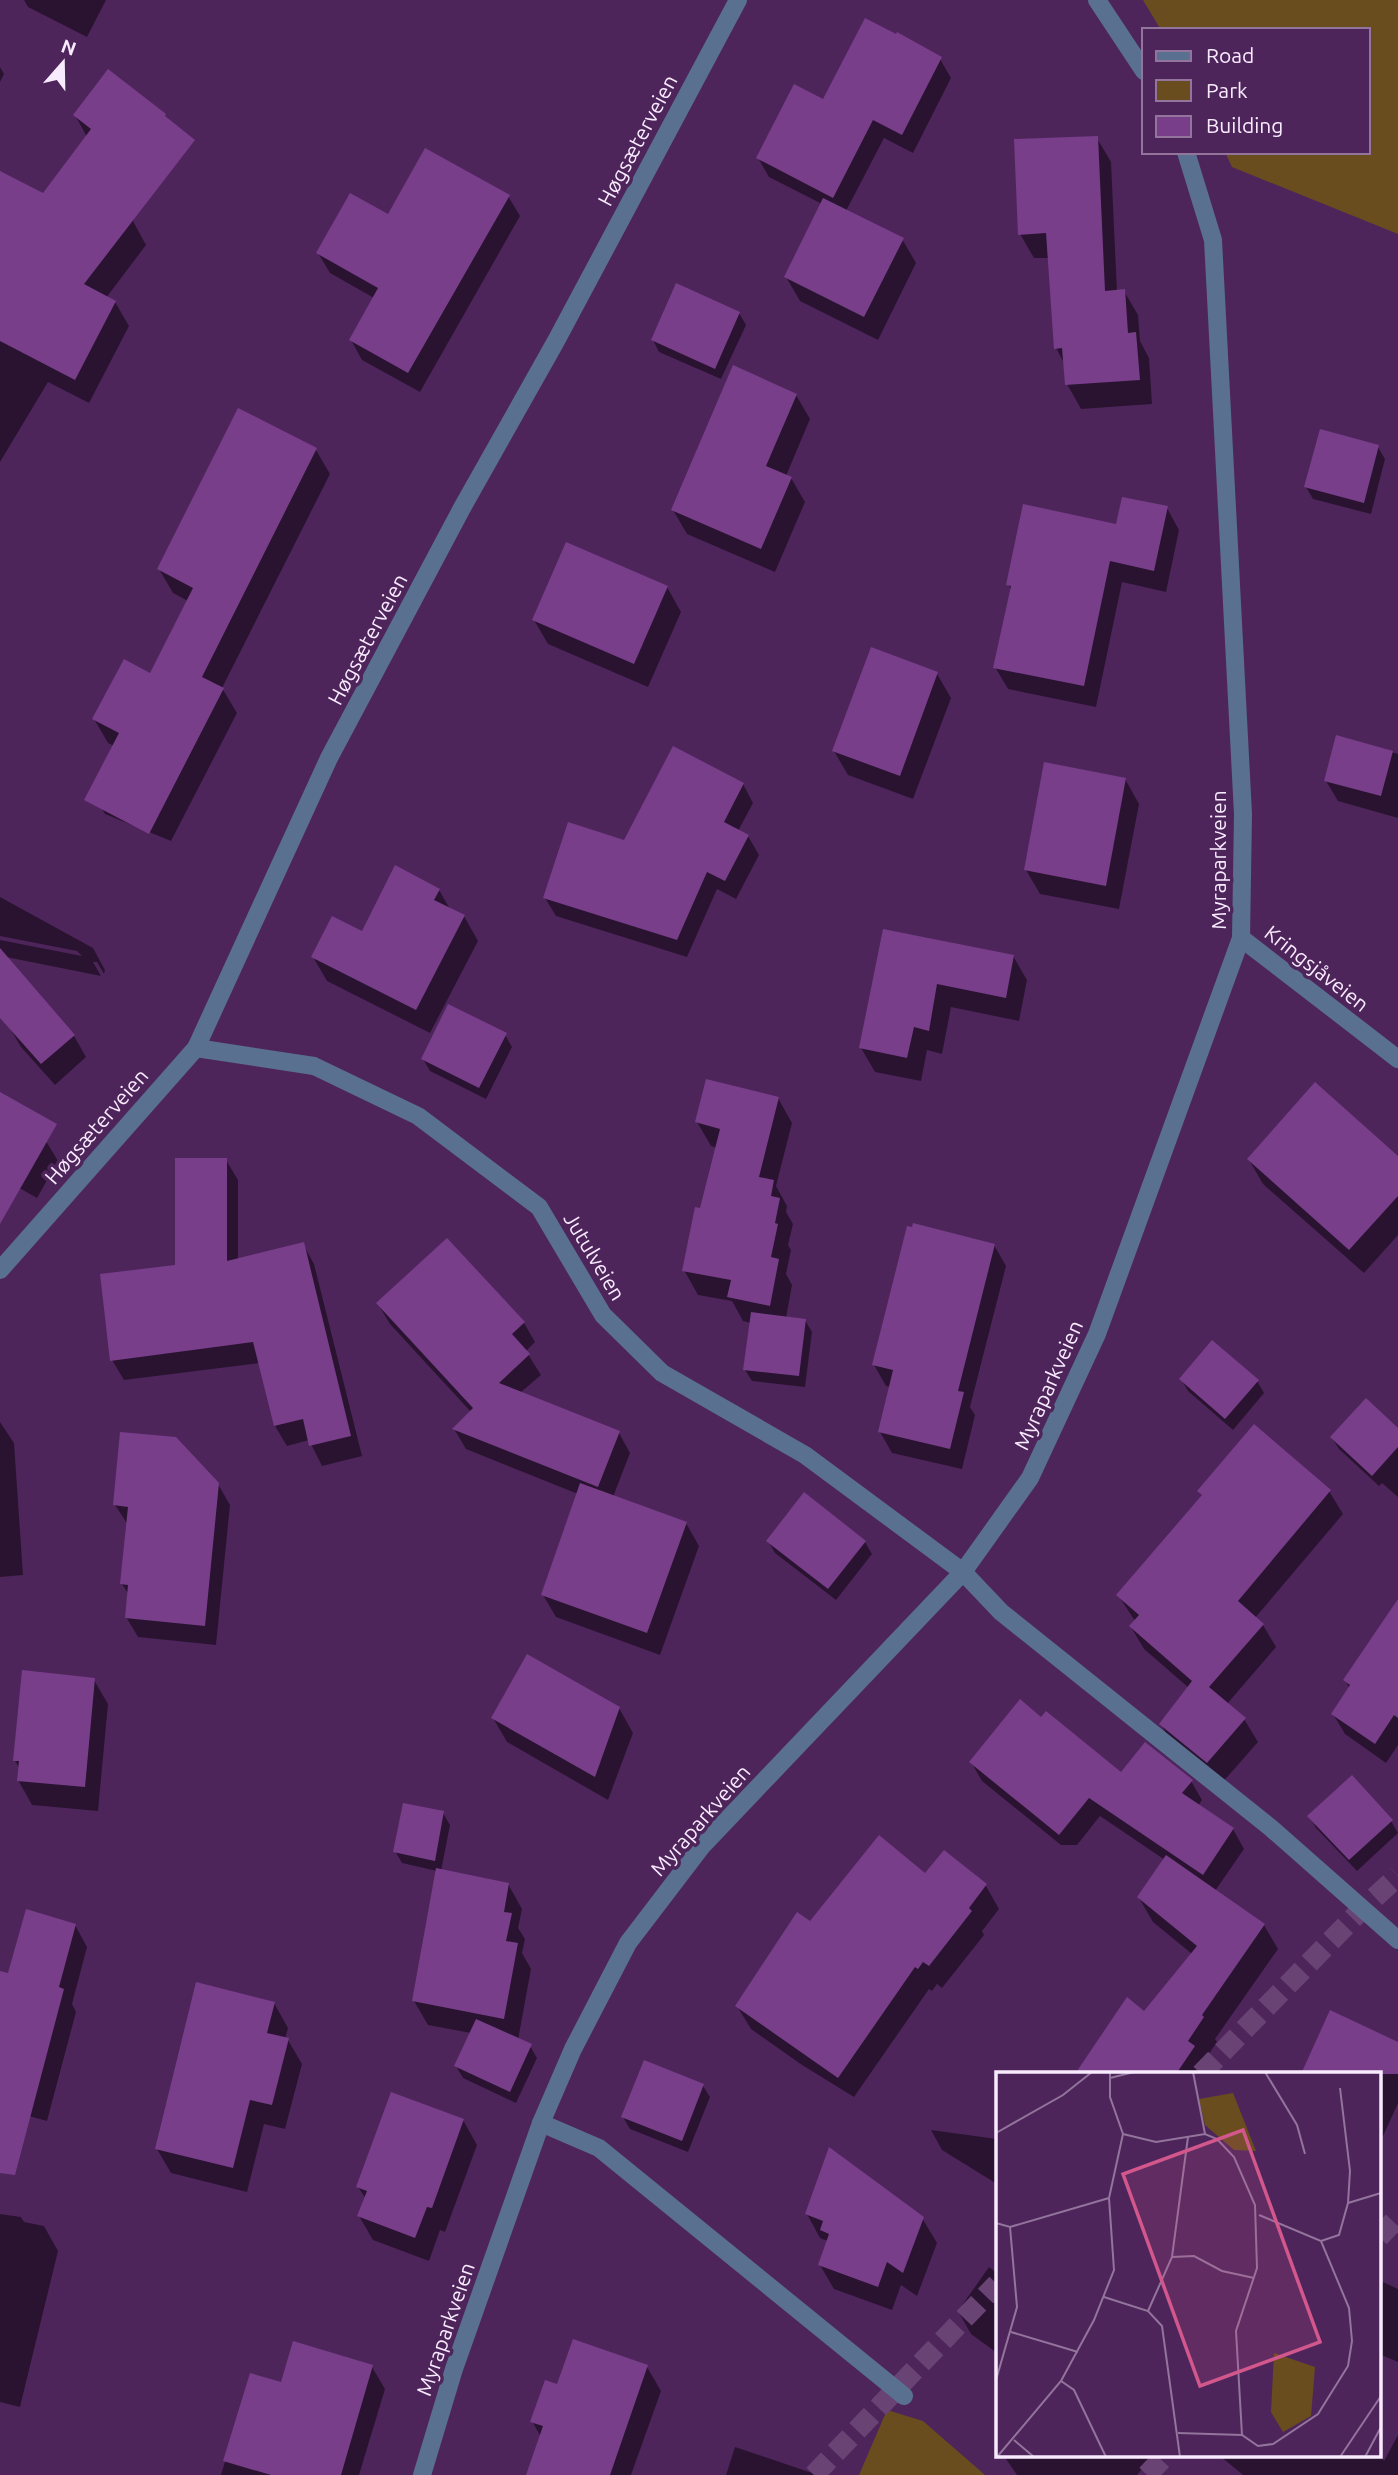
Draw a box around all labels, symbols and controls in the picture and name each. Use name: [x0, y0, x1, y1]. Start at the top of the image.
north arrow: [28, 28, 98, 98]
legend: [1142, 28, 1370, 154]
text: N: [58, 34, 79, 60]
text: Road: [1206, 43, 1254, 67]
street label: Høgsæterveien: [592, 70, 682, 210]
text: Park: [1206, 78, 1248, 102]
text: Building: [1206, 113, 1283, 137]
street label: Høgsæterveien: [322, 569, 412, 709]
street label: Myraparkveien: [1206, 790, 1230, 930]
street label: Kringsjåveien: [1260, 920, 1374, 1016]
street label: Høgsæterveien: [39, 1063, 153, 1189]
street label: Jutulveien: [559, 1208, 631, 1304]
street label: Myraparkveien: [1009, 1316, 1087, 1454]
street label: Myraparkveien: [645, 1760, 755, 1880]
inset map: [996, 2072, 1380, 2458]
street label: Myraparkveien: [411, 2259, 479, 2399]

